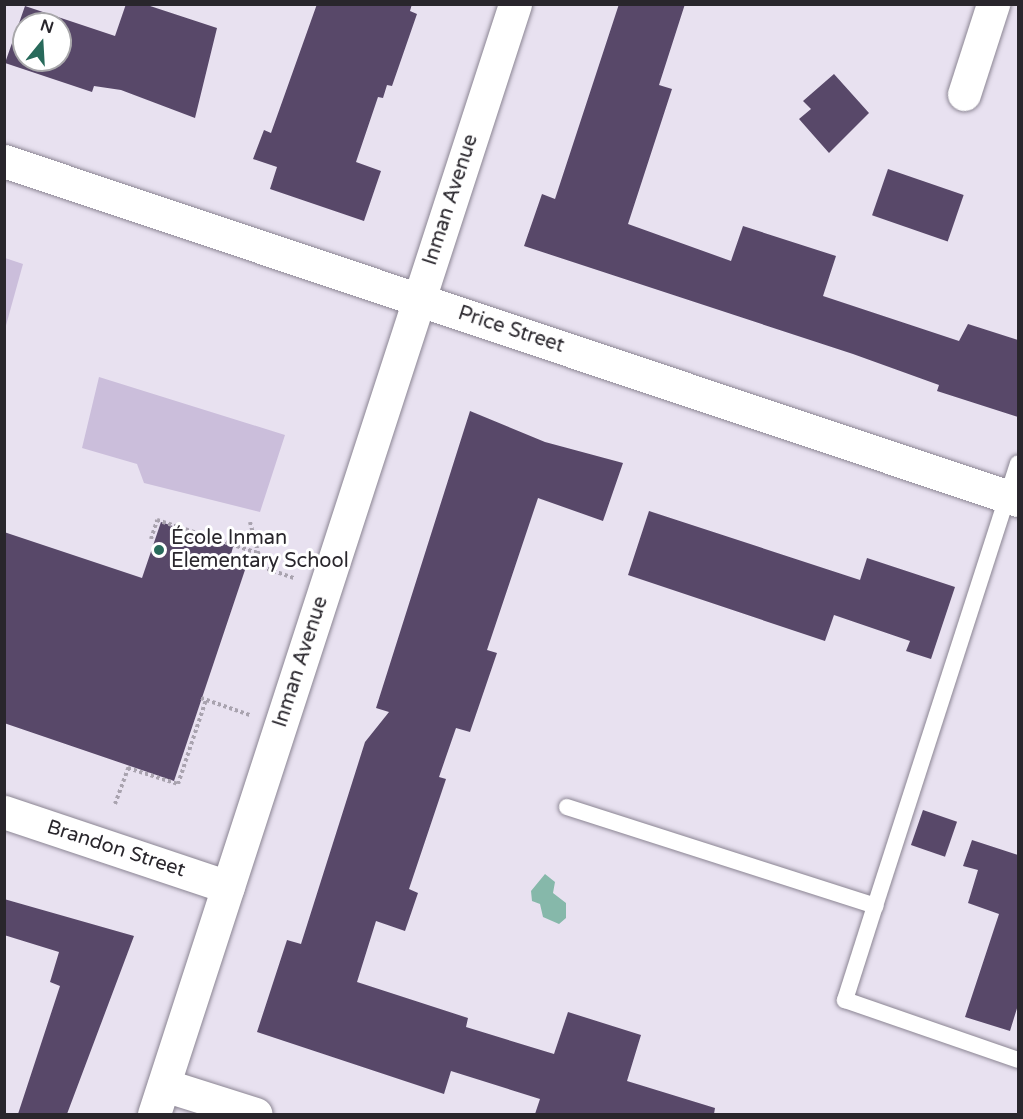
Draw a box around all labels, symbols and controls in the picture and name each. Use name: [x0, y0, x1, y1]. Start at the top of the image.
north arrow: [12, 12, 72, 72]
text: N: [38, 15, 56, 38]
street label: Inman Avenue: [419, 132, 483, 268]
street label: Price Street: [455, 302, 567, 358]
place label: École Inman Elementary School: [171, 526, 349, 573]
marker: École Inman Elementary School: [152, 543, 166, 557]
street label: Inman Avenue: [269, 594, 333, 730]
street label: Brandon Street: [44, 815, 188, 883]

